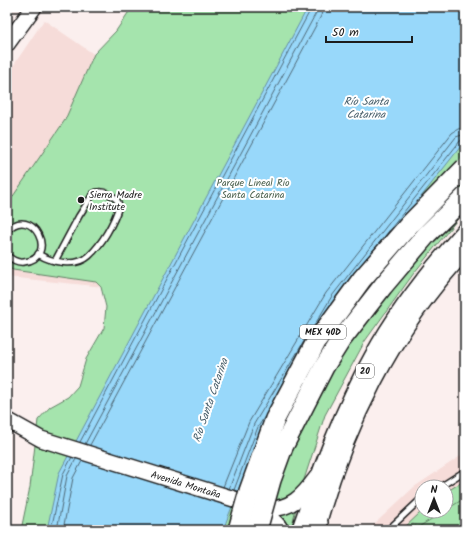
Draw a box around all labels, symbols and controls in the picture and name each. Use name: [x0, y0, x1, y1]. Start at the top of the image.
scale bar: [326, 18, 412, 44]
text: 50 m: [332, 23, 359, 42]
water label: Río Santa Catarina: [344, 93, 389, 124]
park label: Parque Lineal Río Santa Catarina: [216, 175, 290, 203]
place label: Sierra Madre Institute: [89, 187, 142, 215]
marker: Sierra Madre Institute: [76, 195, 86, 205]
road number: MEX 40D: [300, 325, 346, 339]
water label: Río Santa Catarina: [188, 355, 234, 445]
road number: 20: [356, 364, 374, 378]
street label: Avenida Montaña: [149, 467, 223, 503]
north arrow: [414, 479, 454, 519]
text: N: [431, 481, 438, 499]

